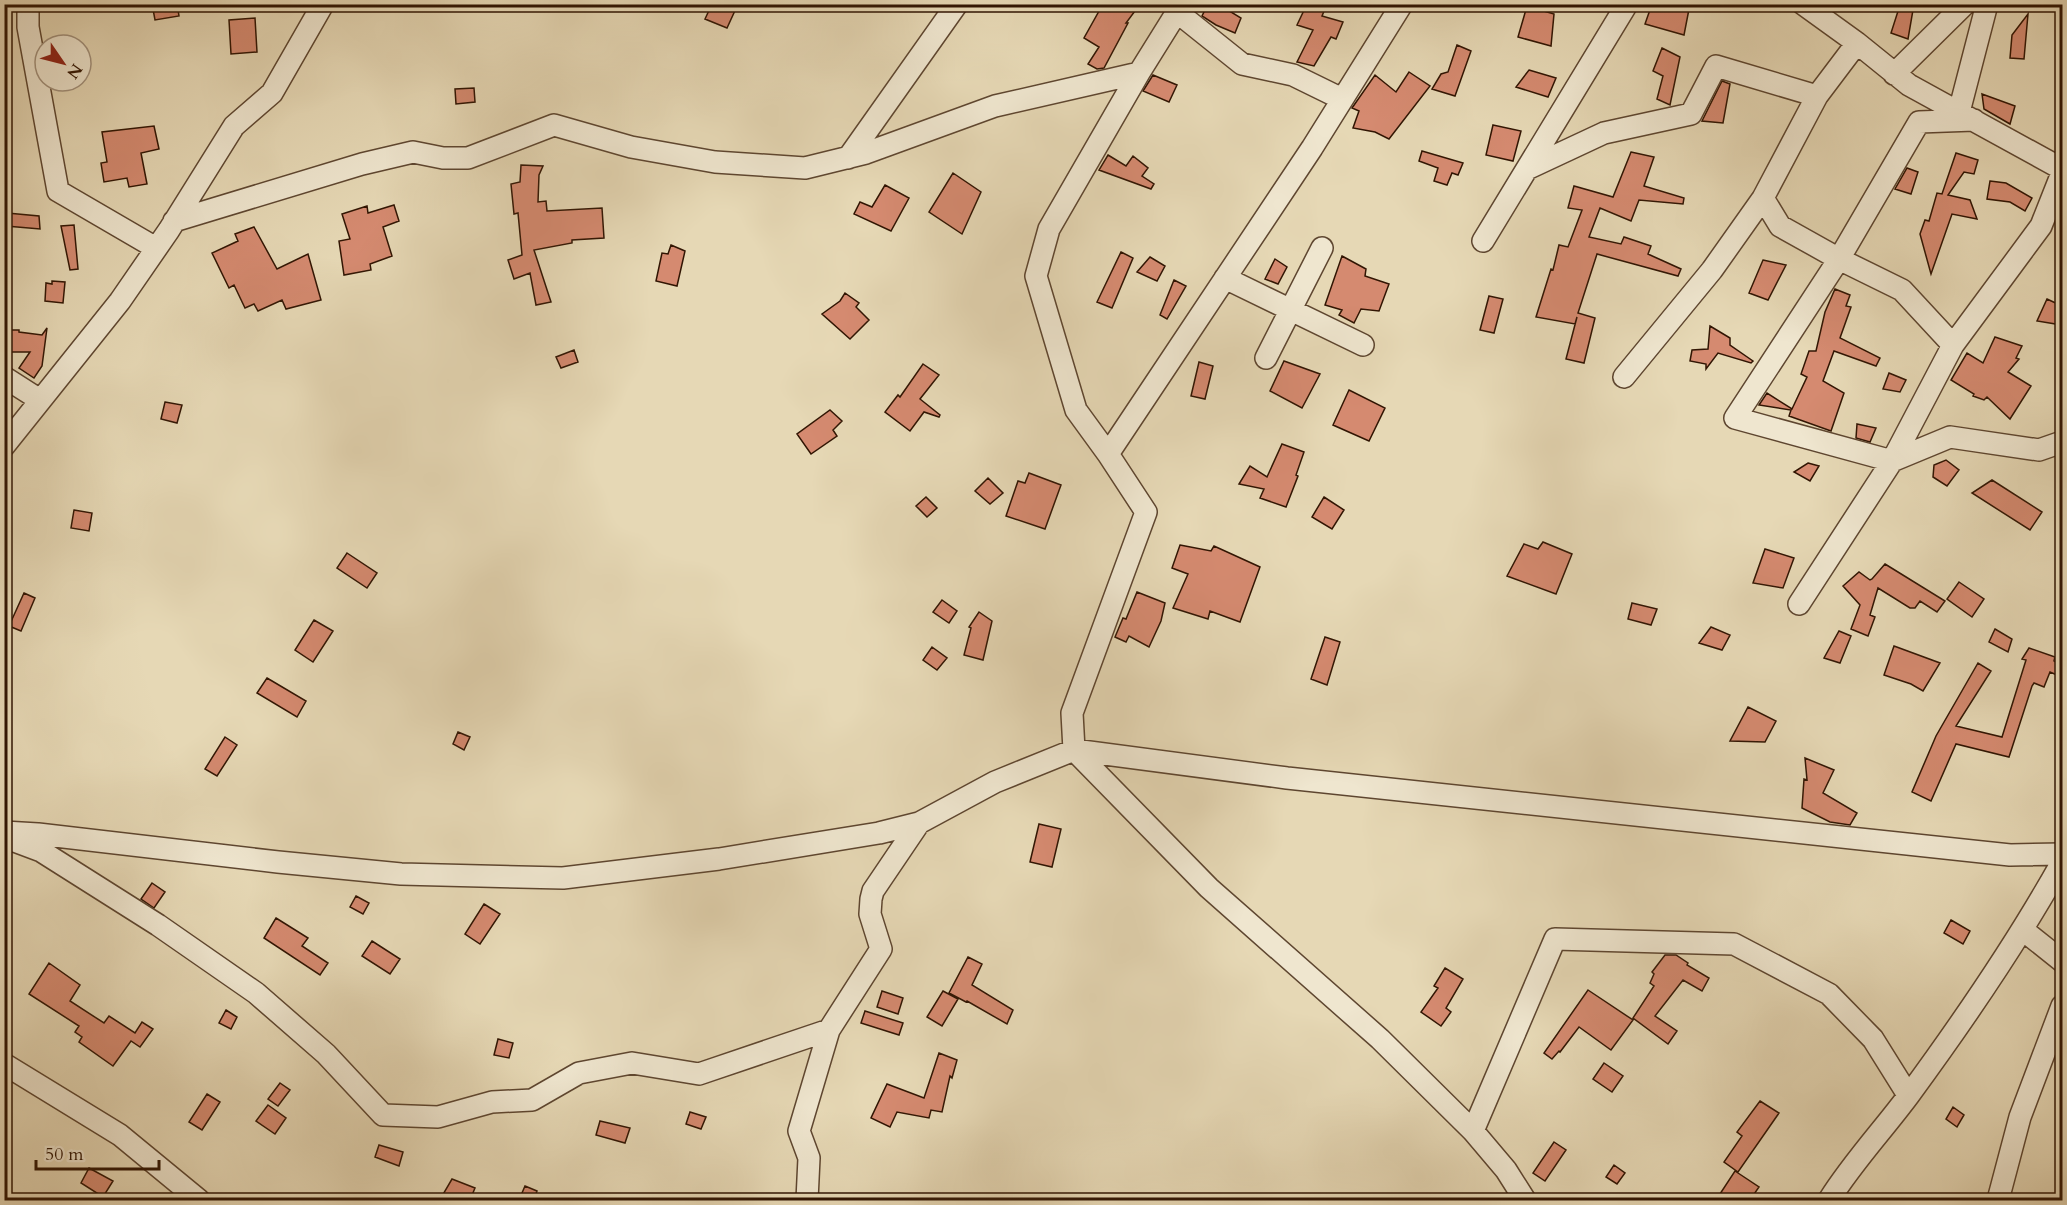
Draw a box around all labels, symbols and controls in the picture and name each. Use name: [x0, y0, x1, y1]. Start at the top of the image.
north arrow: [33, 33, 93, 93]
text: N: [61, 59, 87, 83]
scale bar: [36, 1133, 159, 1171]
text: 50 m: [45, 1142, 84, 1167]

